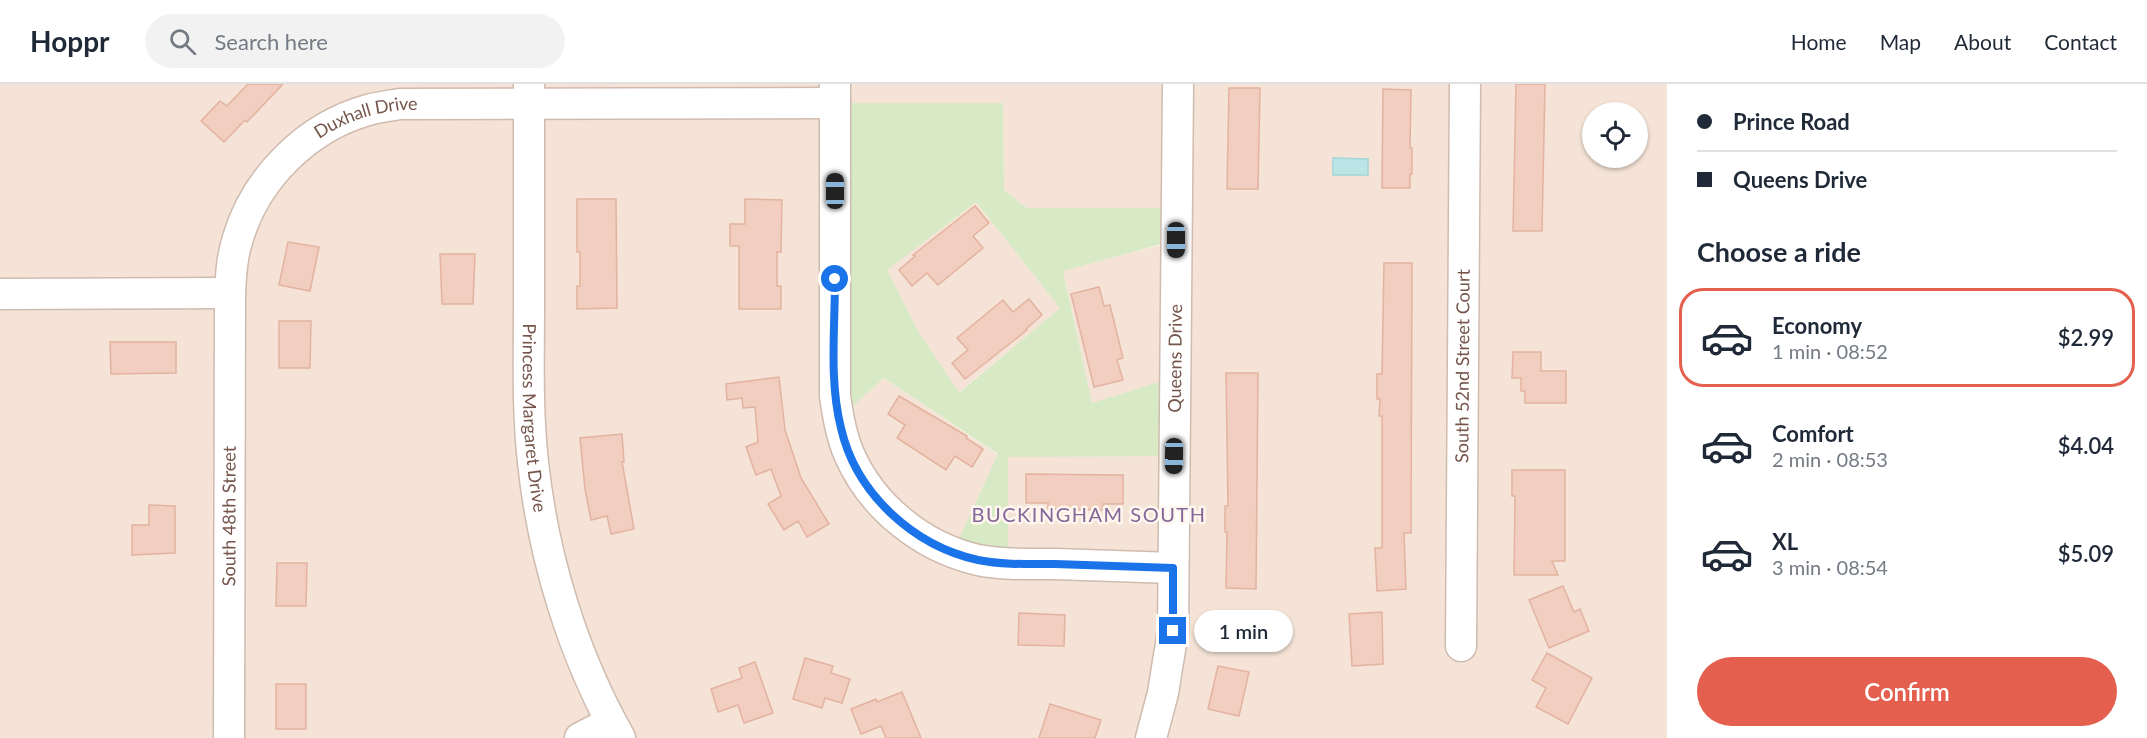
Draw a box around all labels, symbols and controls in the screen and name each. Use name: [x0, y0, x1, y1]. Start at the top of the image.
search box: [145, 14, 565, 68]
text: Hoppr: [30, 24, 109, 58]
icon: search: [166, 25, 199, 58]
text: Search here: [214, 28, 328, 55]
text: Home: [1791, 29, 1847, 54]
text: Map: [1880, 29, 1921, 54]
text: About: [1954, 29, 2011, 54]
text: Contact: [2044, 29, 2117, 54]
street label: Duxhall Drive: [310, 92, 418, 142]
map controls: [1582, 102, 1648, 168]
button: locate: [1582, 102, 1648, 168]
text: Prince Road: [1733, 108, 1850, 135]
text: Queens Drive: [1733, 166, 1867, 193]
car: [826, 173, 844, 209]
car: [1167, 222, 1185, 258]
text: Choose a ride: [1697, 235, 1861, 268]
route start: [821, 265, 848, 292]
street label: South 52nd Street Court: [1450, 268, 1474, 463]
street label: Queens Drive: [1163, 304, 1186, 413]
icon: car: [1700, 311, 1754, 365]
text: Economy: [1772, 312, 1862, 339]
street label: Princess Margaret Drive: [519, 323, 552, 514]
text: $2.99: [2058, 324, 2114, 351]
text: 1 min · 08:52: [1772, 339, 1888, 363]
icon: car: [1700, 419, 1754, 473]
text: Comfort: [1772, 420, 1854, 447]
text: $4.04: [2058, 432, 2114, 459]
car: [1165, 438, 1183, 474]
street label: South 48th Street: [217, 445, 240, 586]
text: 2 min · 08:53: [1772, 447, 1888, 471]
district label: BUCKINGHAM SOUTH: [972, 502, 1206, 526]
icon: car: [1700, 527, 1754, 581]
text: XL: [1772, 528, 1798, 555]
text: $5.09: [2058, 540, 2114, 567]
text: 3 min · 08:54: [1772, 555, 1888, 579]
callout: 1 min: [1194, 610, 1293, 652]
route end: [1159, 617, 1186, 644]
text: 1 min: [1219, 619, 1268, 643]
button: Confirm: [1697, 657, 2117, 726]

